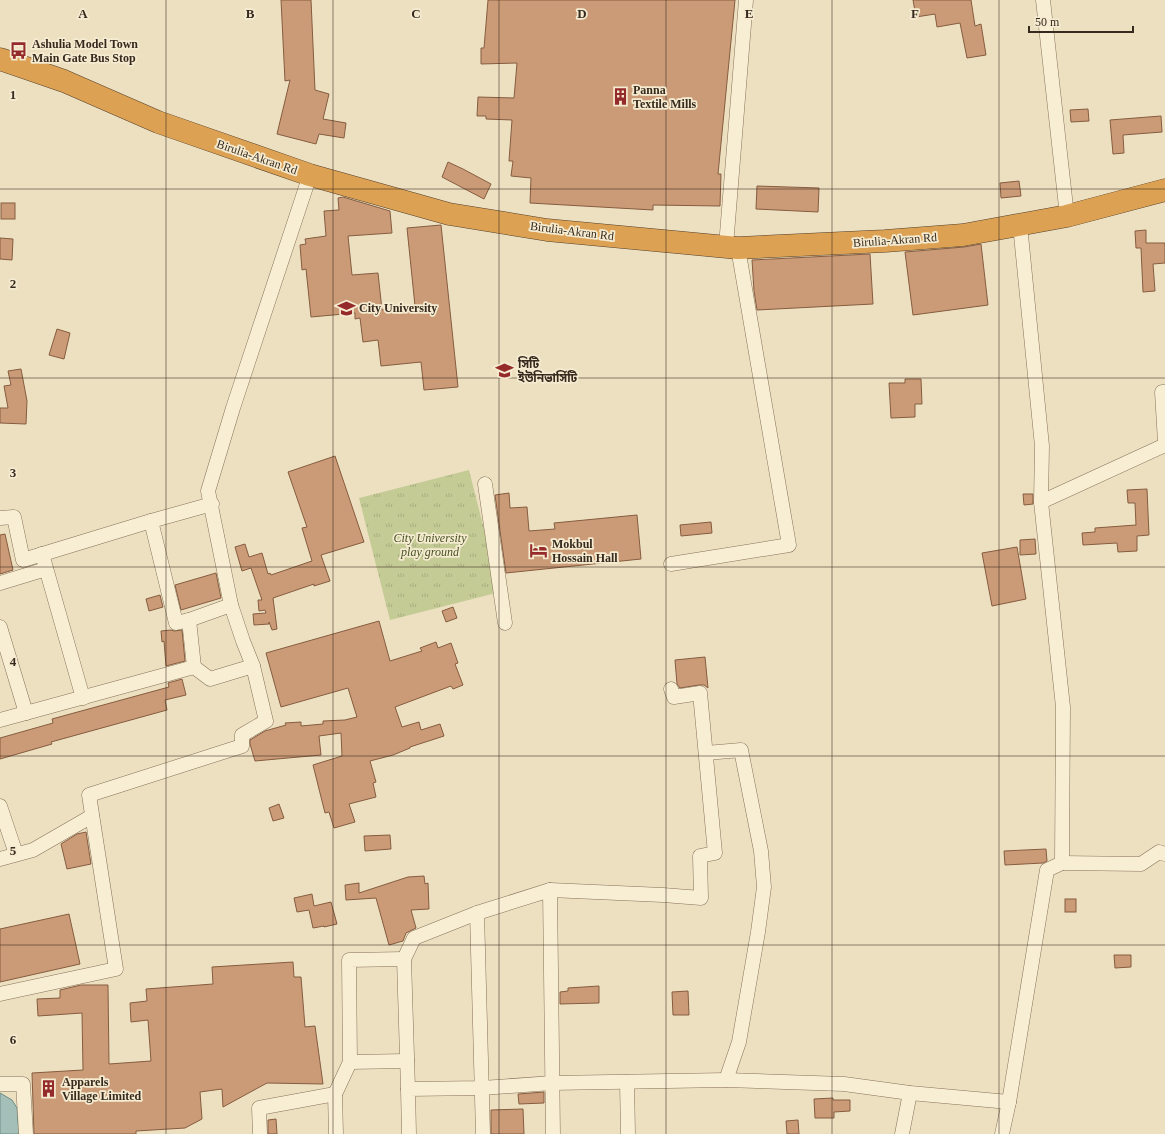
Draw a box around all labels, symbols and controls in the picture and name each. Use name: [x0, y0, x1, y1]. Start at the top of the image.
text: A: [78, 6, 88, 21]
text: B: [246, 6, 255, 21]
text: C: [411, 6, 421, 21]
text: D: [577, 6, 587, 21]
text: E: [745, 6, 753, 21]
text: F: [911, 6, 919, 21]
scale bar: [1029, 8, 1133, 34]
text: 50 m: [1035, 15, 1060, 29]
place label: Ashulia Model Town Main Gate Bus Stop: [32, 37, 138, 65]
bus stop icon: Ashulia Model Town Main Gate Bus Stop: [9, 41, 29, 61]
place label: Panna Textile Mills: [633, 83, 697, 111]
text: 1: [10, 87, 16, 102]
building icon: Panna Textile Mills: [610, 87, 630, 107]
street label: Birulia-Akran Rd: [215, 137, 299, 177]
street label: Birulia-Akran Rd: [529, 219, 615, 243]
street label: Birulia-Akran Rd: [852, 230, 938, 250]
text: 2: [10, 276, 16, 291]
school or university icon: City University: [336, 298, 356, 318]
place label: City University: [359, 301, 437, 315]
place label: সিটি ইউনিভার্সিটি: [517, 356, 578, 385]
school or university icon: সিটি ইউনিভার্সিটি: [495, 361, 515, 381]
text: 3: [10, 465, 17, 480]
park label: City University play ground: [394, 531, 467, 559]
place label: Mokbul Hossain Hall: [552, 537, 618, 565]
hotel icon: Mokbul Hossain Hall: [529, 541, 549, 561]
text: 4: [10, 654, 17, 669]
text: 5: [10, 843, 17, 858]
text: 6: [10, 1032, 17, 1047]
place label: Apparels Village Limited: [62, 1075, 142, 1103]
building icon: Apparels Village Limited: [39, 1079, 59, 1099]

